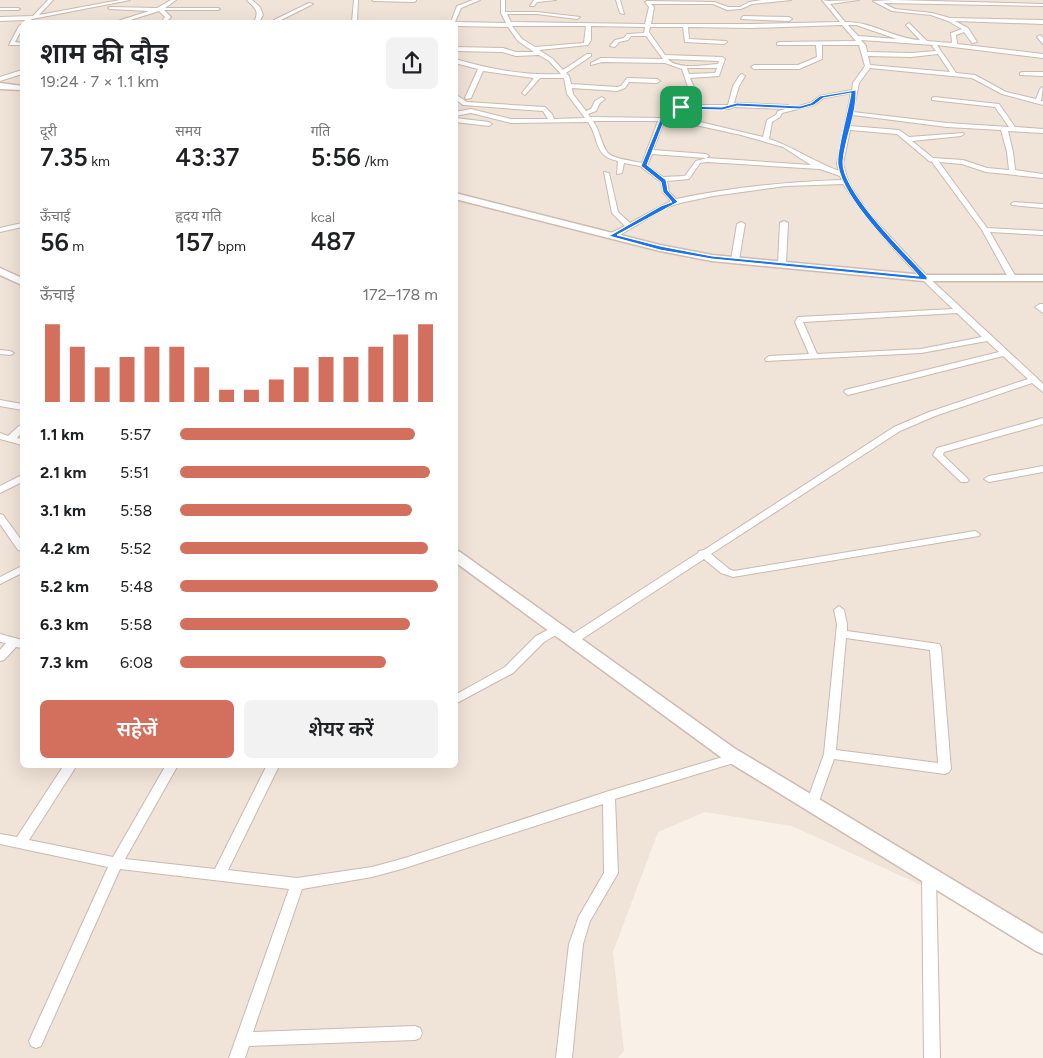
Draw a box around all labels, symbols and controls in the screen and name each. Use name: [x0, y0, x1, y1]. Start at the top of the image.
text: शाम की दौड़: [40, 36, 169, 70]
button: share: [386, 37, 438, 89]
text: 19:24 · 7 × 1.1 km: [40, 72, 159, 91]
pin: [660, 86, 702, 128]
icon: arrive: [667, 93, 695, 121]
text: दूरी: [40, 123, 57, 140]
text: समय: [175, 123, 201, 140]
text: गति: [311, 123, 330, 140]
text: 7.35: [40, 142, 88, 172]
text: 43:37: [175, 142, 239, 172]
text: 5:56: [311, 142, 361, 172]
text: km: [88, 153, 110, 170]
text: /km: [361, 153, 389, 170]
text: ऊँचाई: [40, 208, 70, 225]
text: हृदय गति: [175, 208, 222, 225]
text: kcal: [311, 209, 335, 226]
text: 487: [311, 226, 355, 256]
text: 56: [40, 227, 69, 257]
text: 157: [175, 227, 214, 257]
text: m: [69, 238, 84, 255]
text: bpm: [214, 238, 246, 255]
text: ऊँचाई: [40, 285, 75, 304]
text: 172–178 m: [362, 285, 438, 304]
text: 1.1 km: [40, 425, 84, 444]
text: 5:57: [120, 425, 151, 444]
text: 2.1 km: [40, 463, 86, 482]
text: 5:51: [120, 463, 149, 482]
text: 3.1 km: [40, 501, 86, 520]
text: 5:58: [120, 501, 152, 520]
text: 4.2 km: [40, 539, 90, 558]
text: 5:52: [120, 539, 151, 558]
text: 5.2 km: [40, 577, 89, 596]
text: 5:48: [120, 577, 153, 596]
text: 6.3 km: [40, 615, 89, 634]
text: 5:58: [120, 615, 152, 634]
text: 7.3 km: [40, 653, 88, 672]
text: 6:08: [120, 653, 153, 672]
button: सहेजें: [40, 700, 234, 758]
button: शेयर करें: [244, 700, 438, 758]

